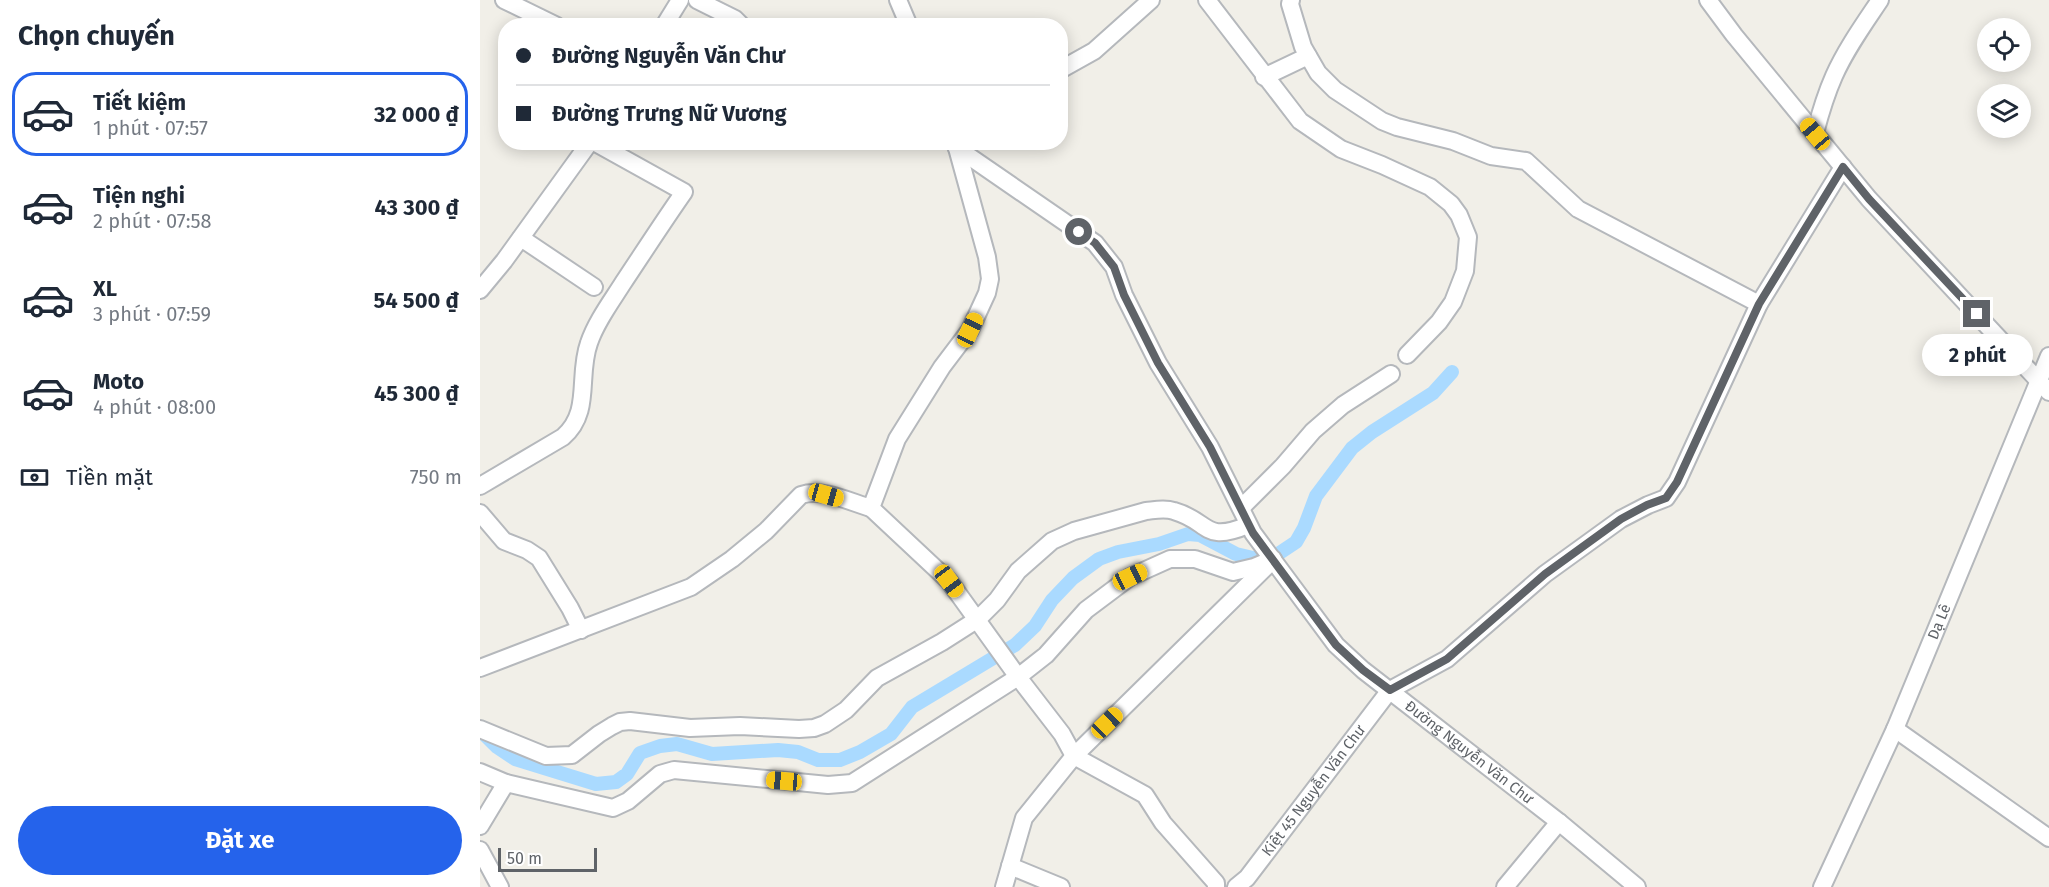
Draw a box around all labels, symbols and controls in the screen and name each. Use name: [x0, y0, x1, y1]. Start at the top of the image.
map controls: [1977, 18, 2031, 138]
button: locate: [1977, 18, 2031, 72]
text: Chọn chuyến: [18, 20, 175, 52]
text: Đường Nguyễn Văn Chư: [552, 42, 785, 69]
button: layers: [1977, 84, 2031, 138]
icon: car: [21, 87, 75, 141]
text: Tiết kiệm: [93, 89, 186, 116]
text: Đường Trưng Nữ Vương: [552, 100, 787, 127]
text: 32 000 ₫: [374, 101, 459, 128]
car: [1797, 114, 1833, 154]
text: 1 phút · 07:57: [93, 116, 208, 140]
icon: car: [21, 180, 75, 234]
text: Tiện nghi: [93, 182, 185, 209]
text: 43 300 ₫: [374, 194, 459, 221]
text: 2 phút · 07:58: [93, 209, 212, 233]
route start: [1065, 218, 1092, 245]
icon: car: [21, 273, 75, 327]
text: XL: [93, 275, 117, 302]
text: 54 500 ₫: [373, 287, 459, 314]
route end: [1963, 300, 1990, 327]
text: 3 phút · 07:59: [93, 302, 211, 326]
car: [954, 310, 986, 350]
callout: 2 phút: [1922, 335, 2032, 377]
text: 2 phút: [1949, 343, 2006, 367]
icon: car: [21, 366, 75, 420]
text: Moto: [93, 368, 144, 395]
text: 45 300 ₫: [374, 380, 459, 407]
text: 4 phút · 08:00: [93, 395, 216, 419]
icon: cash: [18, 461, 51, 494]
text: Tiền mặt: [66, 464, 153, 491]
text: 750 m: [410, 465, 462, 489]
car: [806, 481, 846, 509]
car: [931, 561, 967, 601]
car: [1110, 561, 1150, 593]
street label: Dạ Lê: [1924, 601, 1955, 642]
street label: Đường Nguyễn Văn Chư: [1401, 697, 1538, 808]
car: [1088, 704, 1126, 742]
street label: Kiệt 45 Nguyễn Văn Chư: [1258, 721, 1370, 860]
car: [765, 770, 803, 792]
button: Đặt xe: [18, 806, 462, 875]
scale bar: [498, 845, 597, 872]
text: 50 m: [507, 849, 542, 868]

